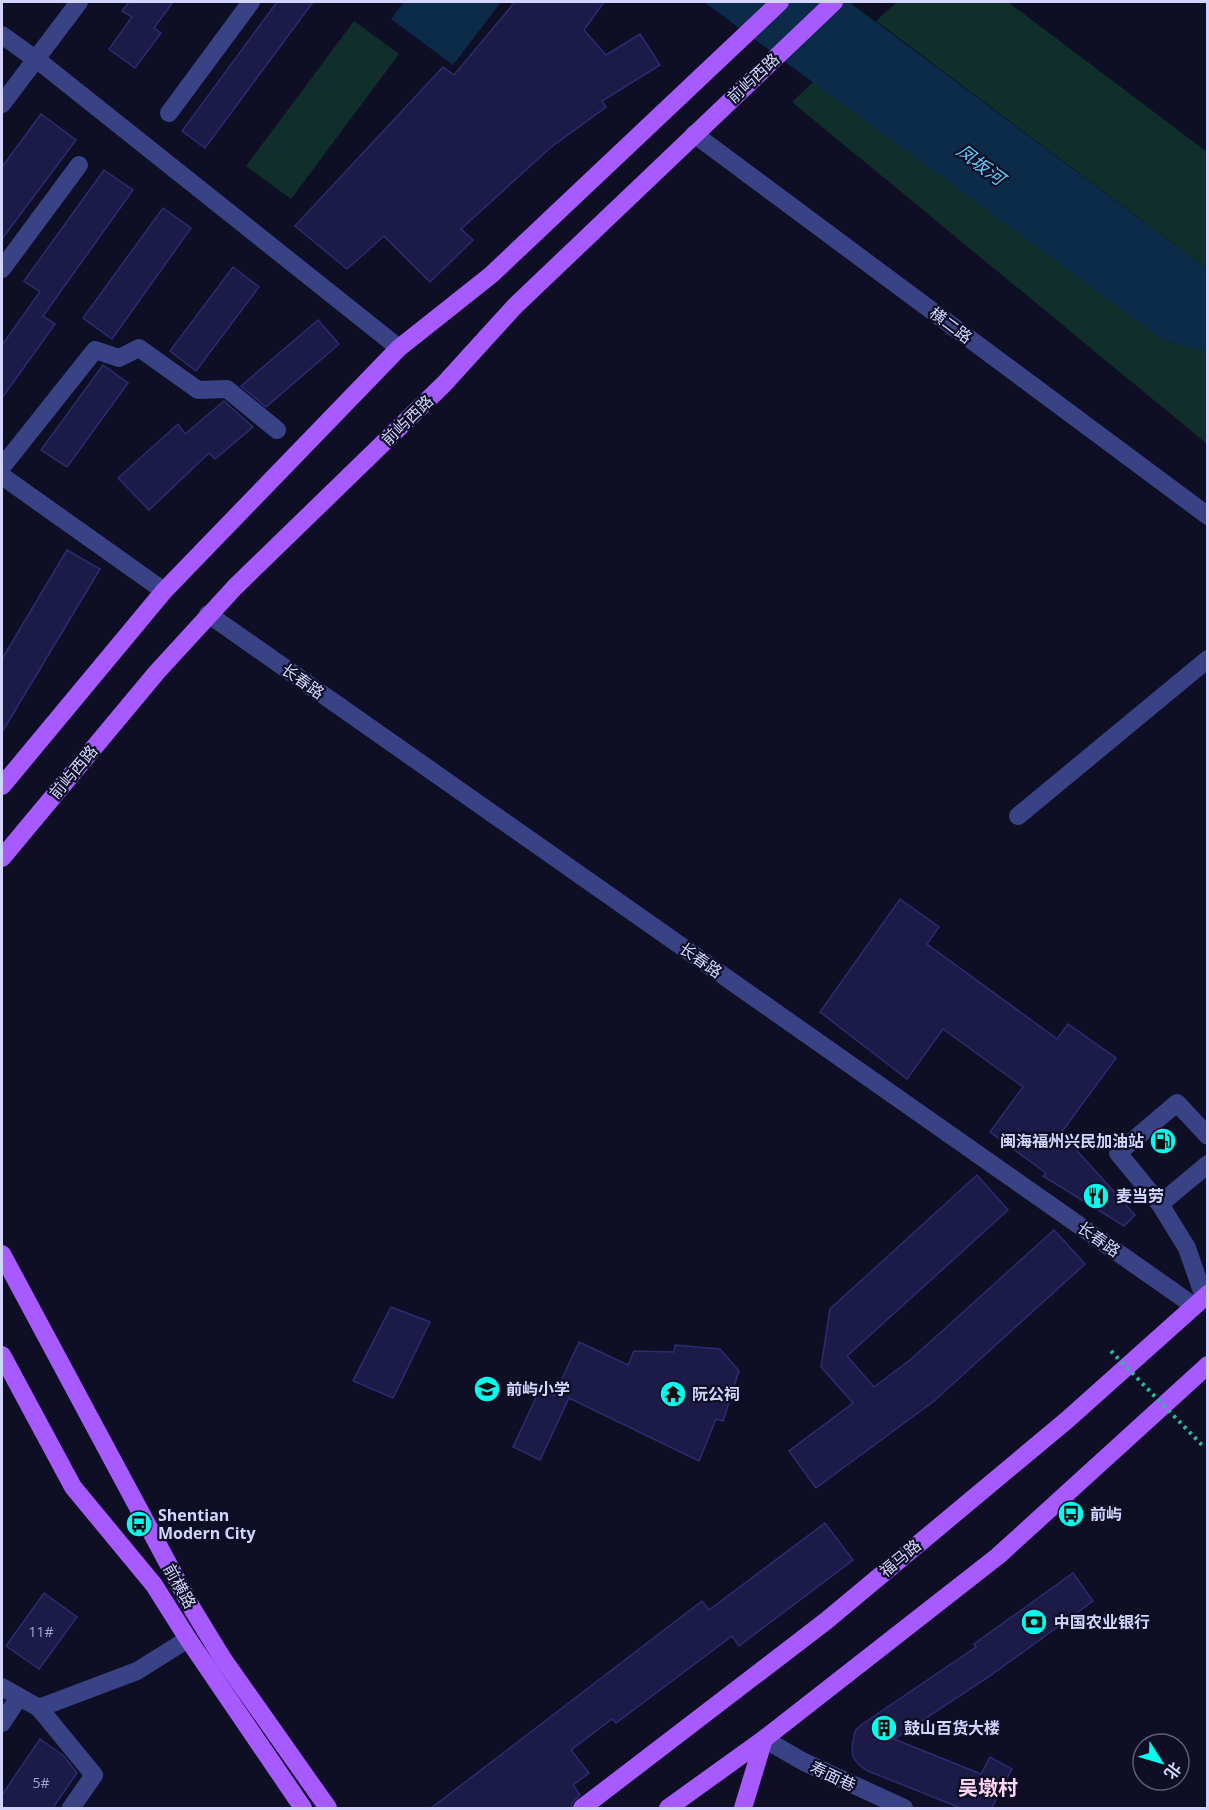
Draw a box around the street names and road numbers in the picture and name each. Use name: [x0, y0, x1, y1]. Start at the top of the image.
street label: 前屿西路: [722, 48, 784, 108]
street label: 横二路: [925, 302, 977, 348]
street label: 前屿西路: [376, 390, 438, 450]
street label: 长春路: [277, 658, 329, 704]
street label: 前屿西路: [44, 740, 102, 804]
street label: 长春路: [675, 937, 727, 983]
street label: 长春路: [1073, 1216, 1125, 1262]
street label: 福马路: [875, 1534, 925, 1582]
street label: 前横路: [159, 1560, 201, 1612]
street label: 寿面巷: [807, 1756, 859, 1796]

